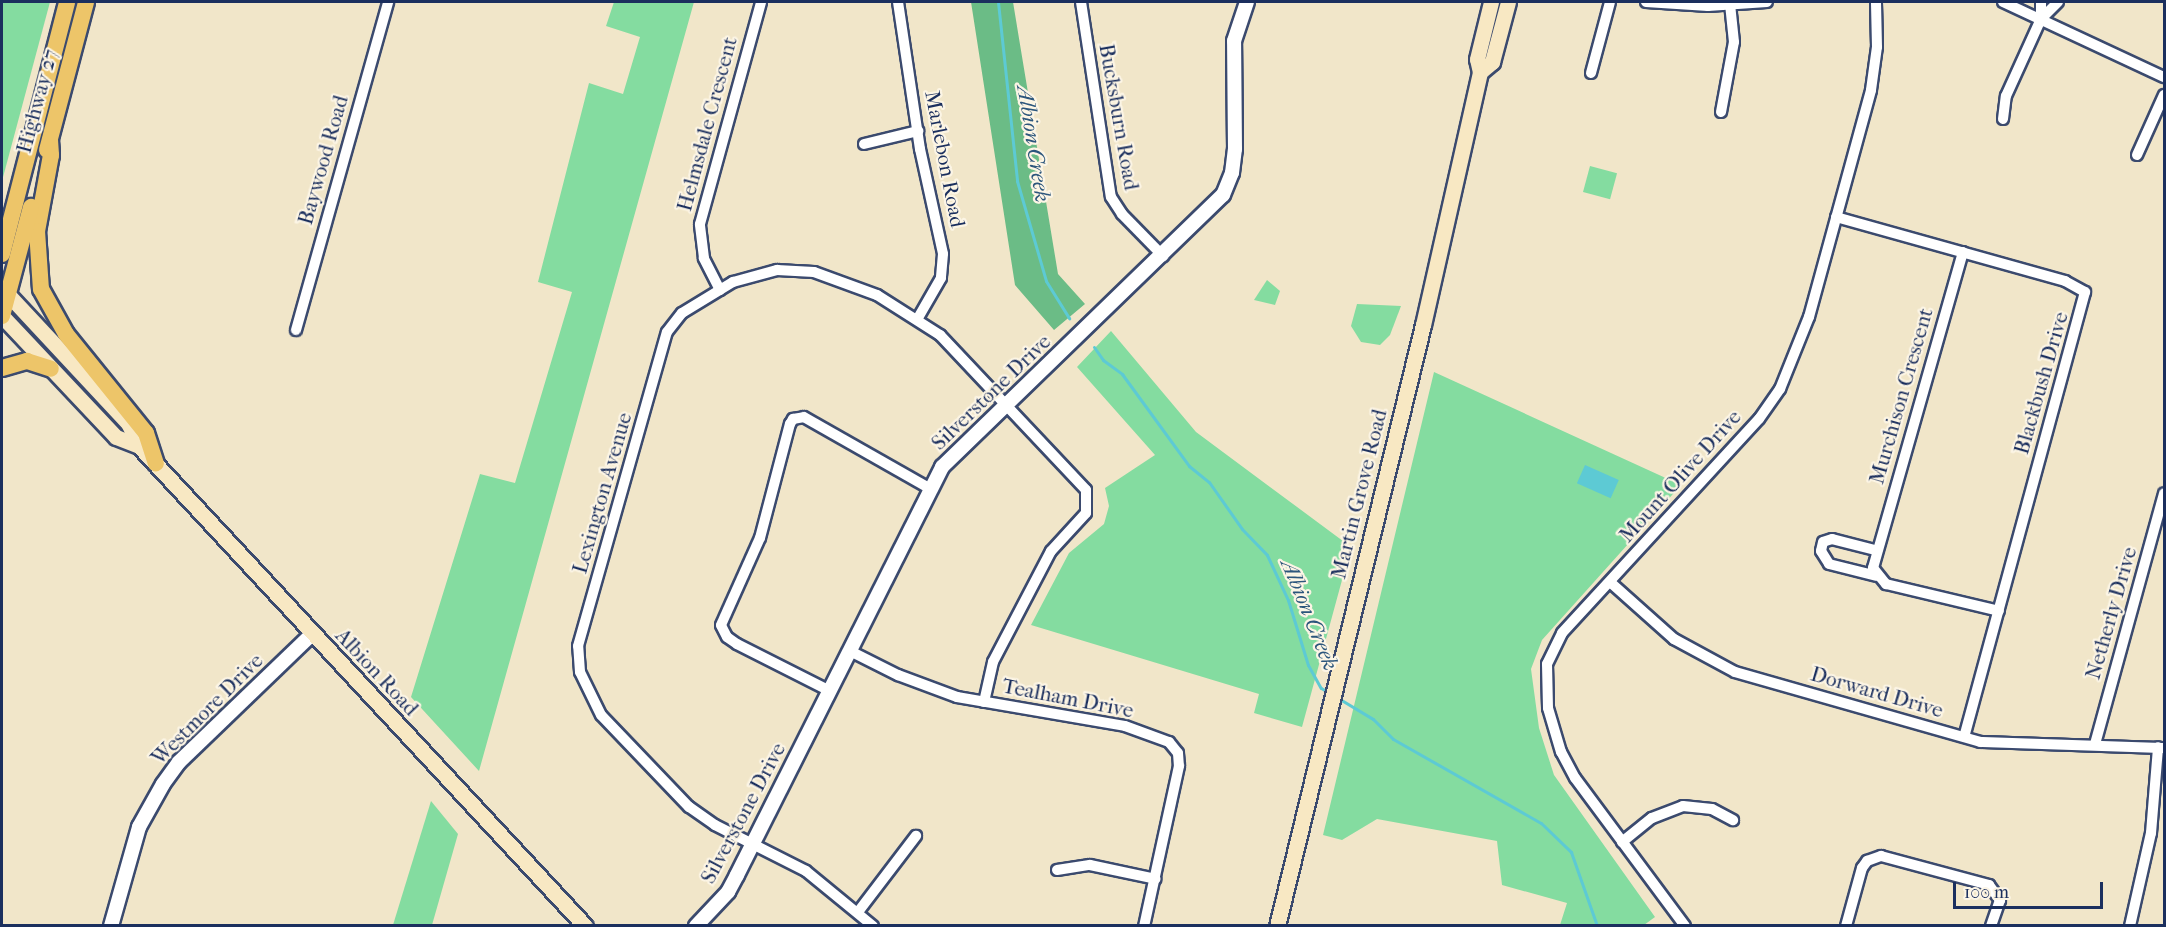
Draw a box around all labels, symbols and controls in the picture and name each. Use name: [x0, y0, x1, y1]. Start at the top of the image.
street label: Helmsdale Crescent: [672, 34, 742, 214]
street label: Bucksburn Road: [1094, 42, 1144, 192]
street label: Highway 27: [11, 46, 63, 156]
water label: Albion Creek: [1011, 84, 1055, 204]
street label: Marlebon Road: [919, 89, 971, 229]
street label: Baywood Road: [292, 92, 354, 228]
street label: Murchison Crescent: [1864, 305, 1938, 487]
street label: Blackbush Drive: [2009, 309, 2073, 457]
street label: Silverstone Drive: [926, 329, 1056, 455]
street label: Mount Olive Drive: [1614, 404, 1746, 548]
street label: Martin Grove Road: [1326, 407, 1392, 581]
street label: Lexington Avenue: [567, 410, 637, 576]
street label: Netherly Drive: [2080, 544, 2142, 682]
water label: Albion Creek: [1275, 556, 1343, 674]
street label: Albion Road: [330, 623, 424, 721]
street label: Westmore Drive: [146, 648, 268, 770]
street label: Dorward Drive: [1808, 661, 1946, 723]
street label: Tealham Drive: [1000, 673, 1136, 723]
street label: Silverstone Drive: [695, 738, 791, 888]
scale bar: [1956, 870, 2106, 908]
text: 100 m: [1964, 882, 2009, 903]

